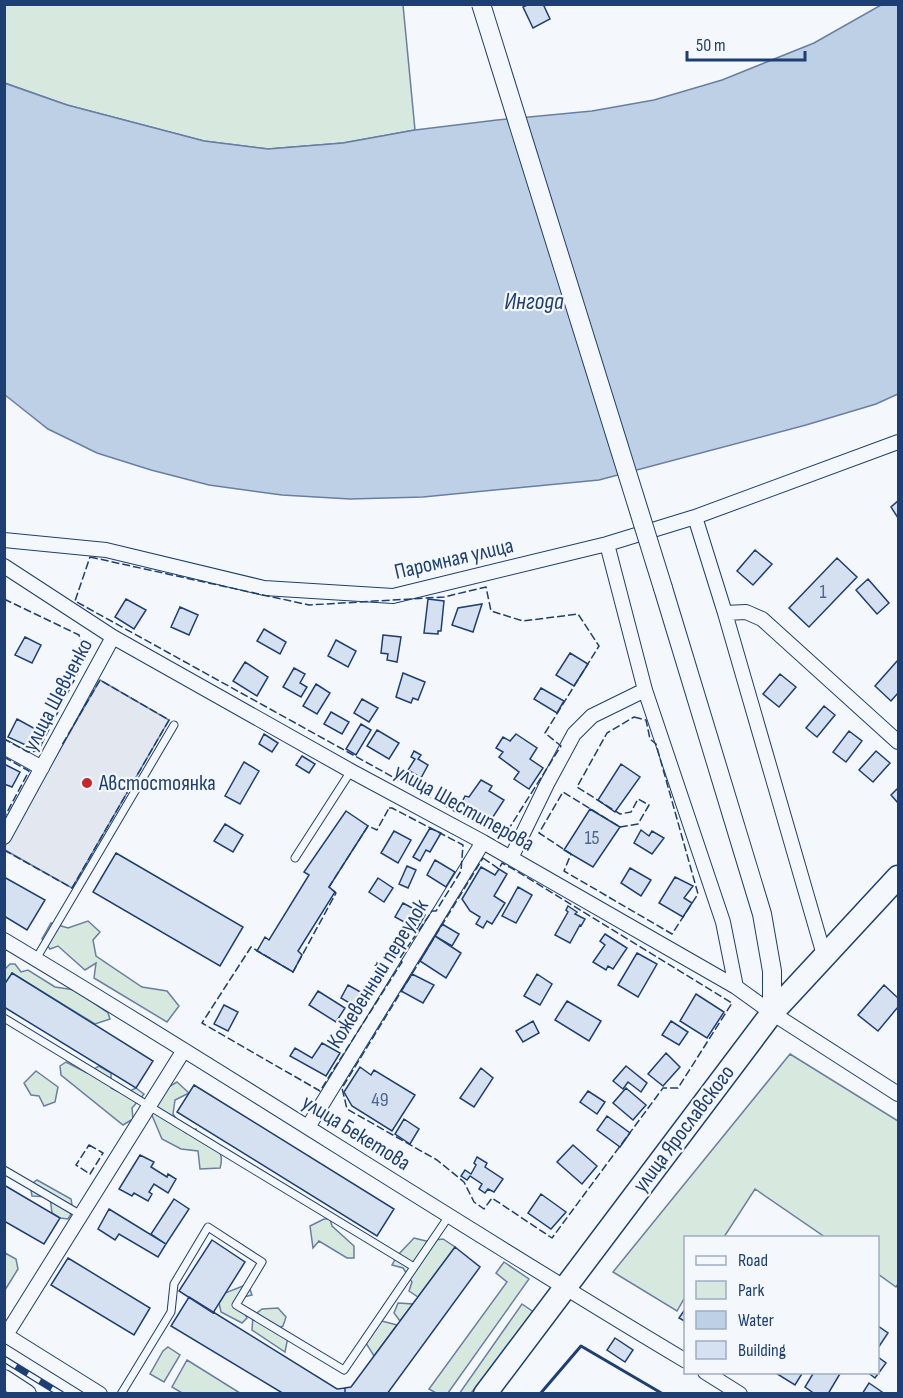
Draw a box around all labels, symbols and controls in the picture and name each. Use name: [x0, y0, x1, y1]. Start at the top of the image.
scale bar: [687, 24, 806, 62]
text: 50 m: [696, 35, 726, 56]
water label: Ингода: [504, 287, 564, 316]
street label: Паромная улица: [392, 532, 516, 586]
house number: 1: [820, 580, 827, 604]
street label: улица Шевченко: [17, 634, 99, 756]
street label: улица Шестиперова: [389, 758, 539, 858]
place label: Австостоянка: [98, 770, 216, 797]
marker: Австостоянка: [80, 776, 94, 790]
house number: 15: [584, 826, 600, 850]
street label: Кожевенный переулок: [321, 894, 435, 1054]
street label: улица Ярославского: [627, 1060, 741, 1198]
house number: 49: [371, 1088, 389, 1112]
street label: улица Бекетова: [297, 1089, 415, 1177]
legend: [684, 1236, 879, 1374]
text: Road: [738, 1250, 768, 1271]
text: Park: [738, 1280, 764, 1301]
text: Water: [738, 1310, 774, 1331]
text: Building: [738, 1340, 786, 1361]

